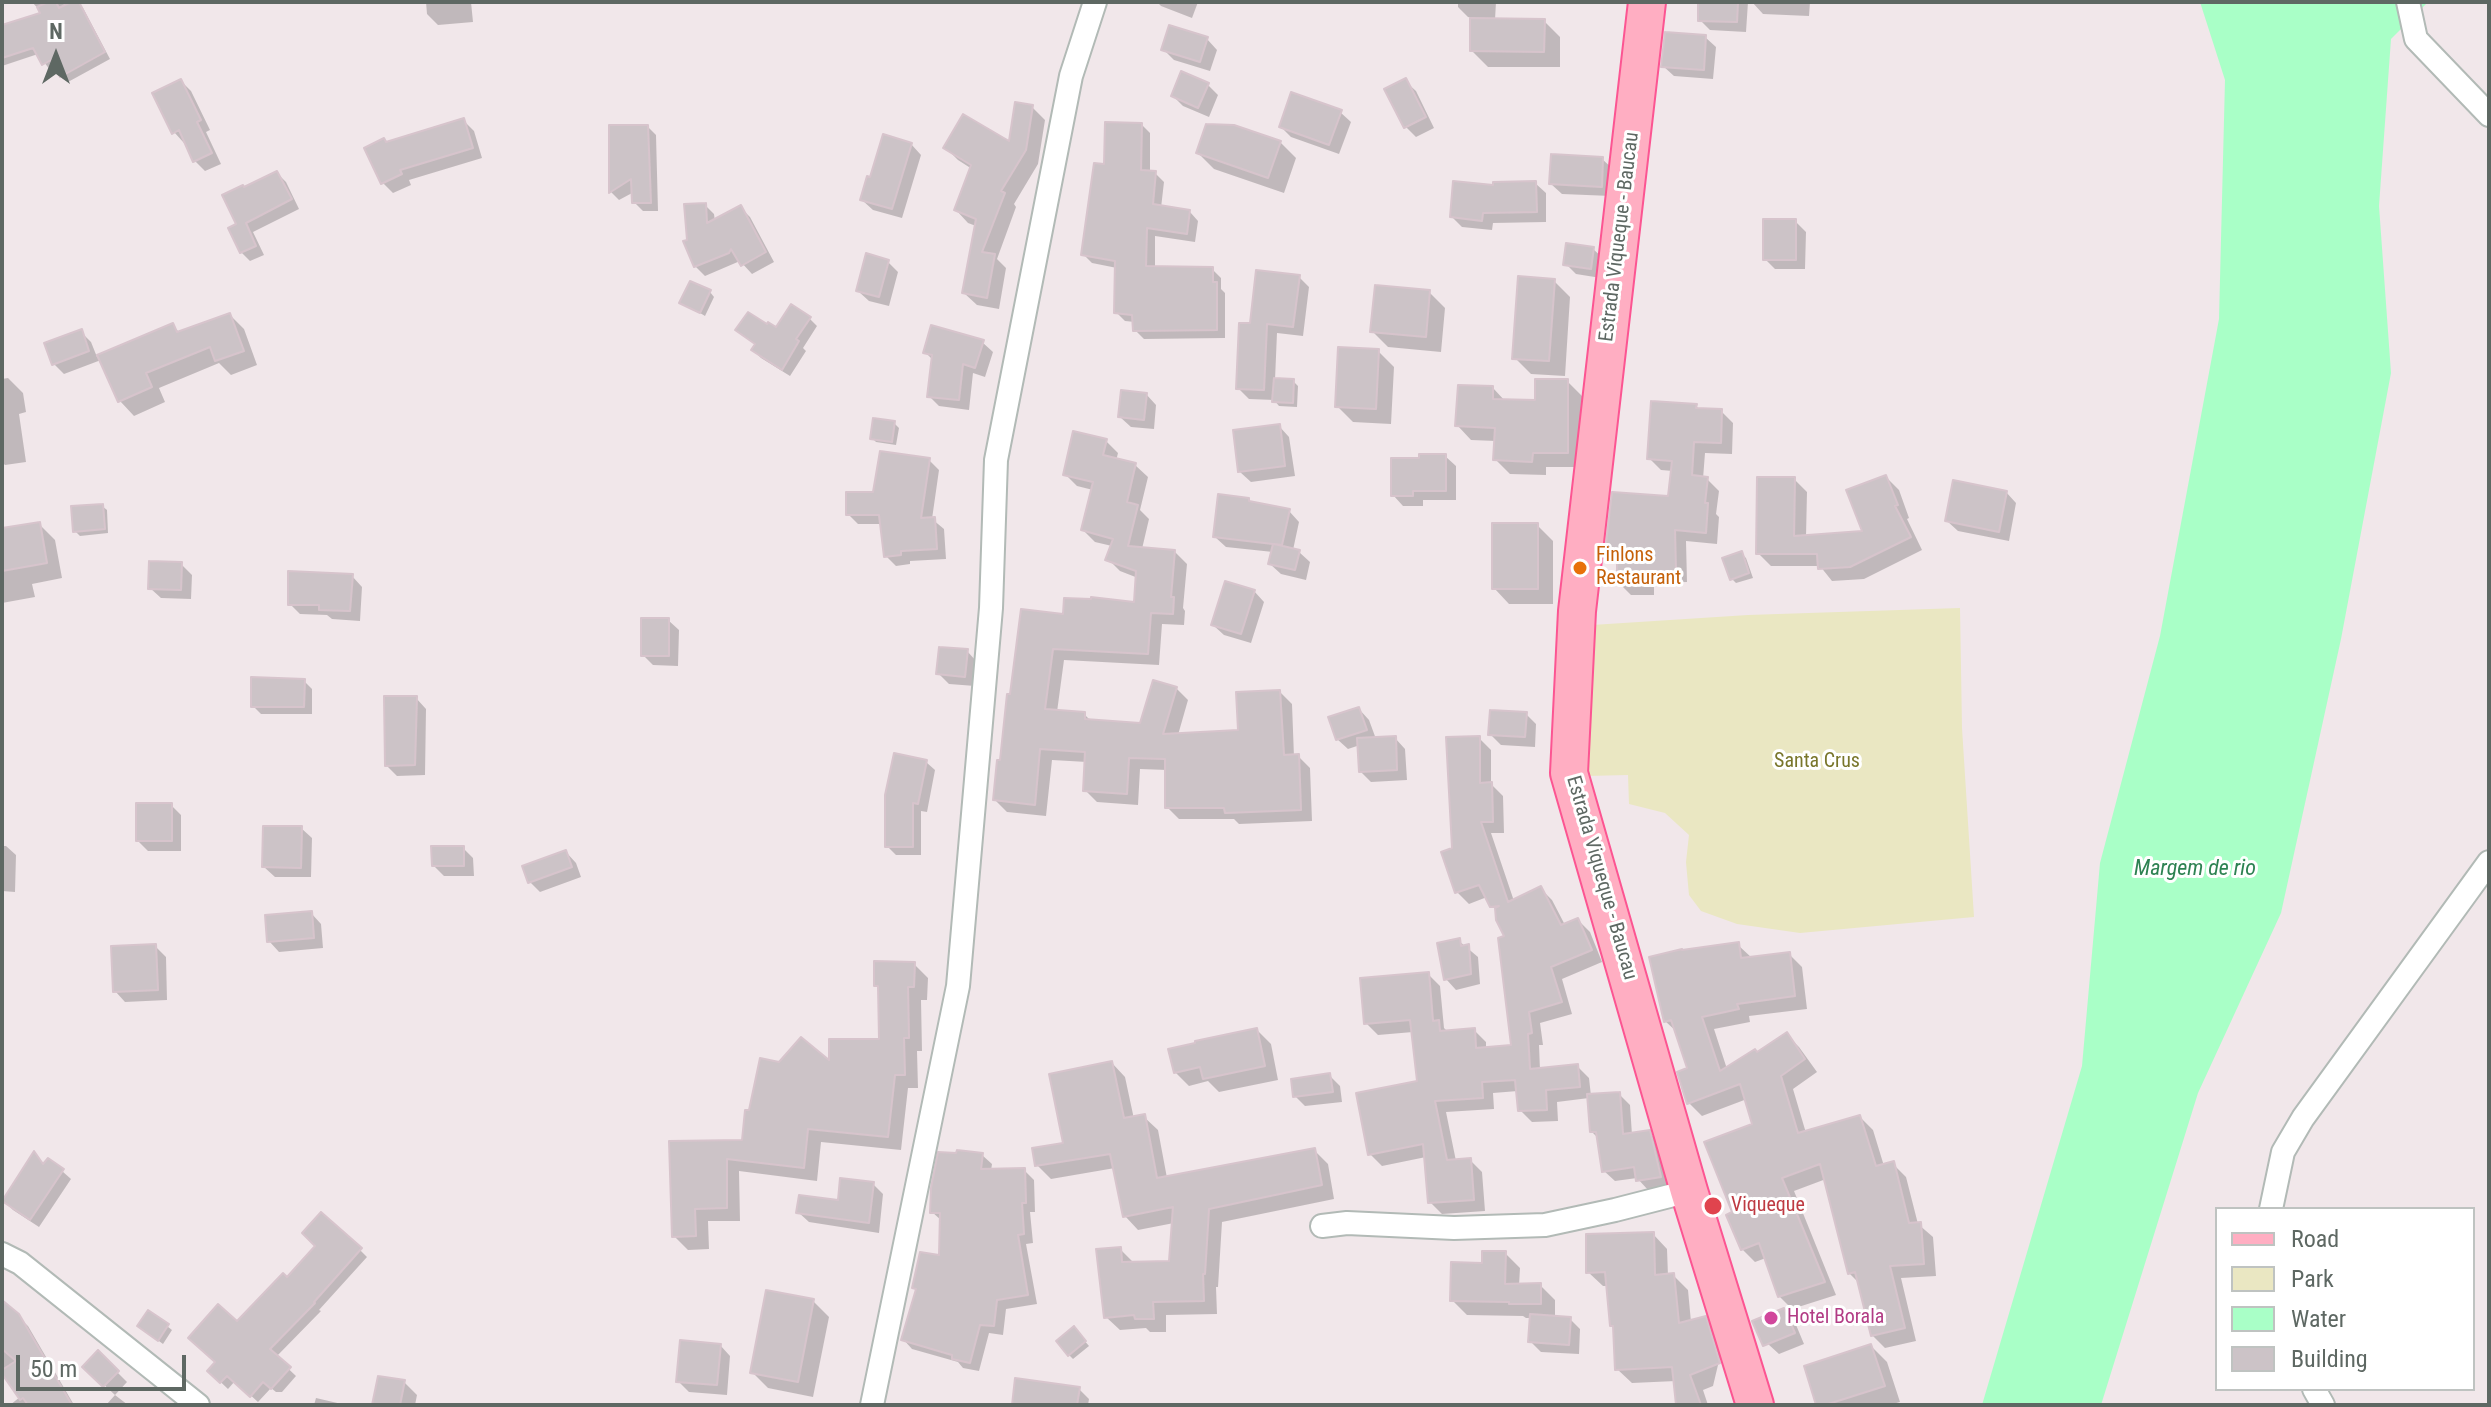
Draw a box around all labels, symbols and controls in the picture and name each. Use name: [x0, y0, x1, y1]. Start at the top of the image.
north arrow: [16, 16, 96, 96]
text: N: [49, 19, 63, 44]
street label: Estrada Viqueque - Baucau: [1595, 131, 1645, 343]
place label: Finlons Restaurant: [1596, 544, 1681, 591]
marker: Finlons Restaurant: [1571, 559, 1589, 577]
park label: Santa Crus: [1774, 750, 1860, 774]
street label: Estrada Viqueque - Baucau: [1560, 773, 1642, 983]
water label: Margem de rio: [2134, 856, 2256, 882]
place label: Viqueque: [1731, 1194, 1805, 1218]
marker: Viqueque: [1702, 1195, 1724, 1217]
legend: [2215, 1207, 2475, 1391]
text: Road: [2291, 1225, 2339, 1253]
text: Park: [2291, 1265, 2334, 1293]
text: Water: [2291, 1305, 2346, 1333]
place label: Hotel Borala: [1787, 1306, 1884, 1330]
marker: Hotel Borala: [1762, 1309, 1780, 1327]
scale bar: [20, 1339, 190, 1389]
text: Building: [2291, 1345, 2368, 1373]
text: 50 m: [30, 1355, 77, 1383]

